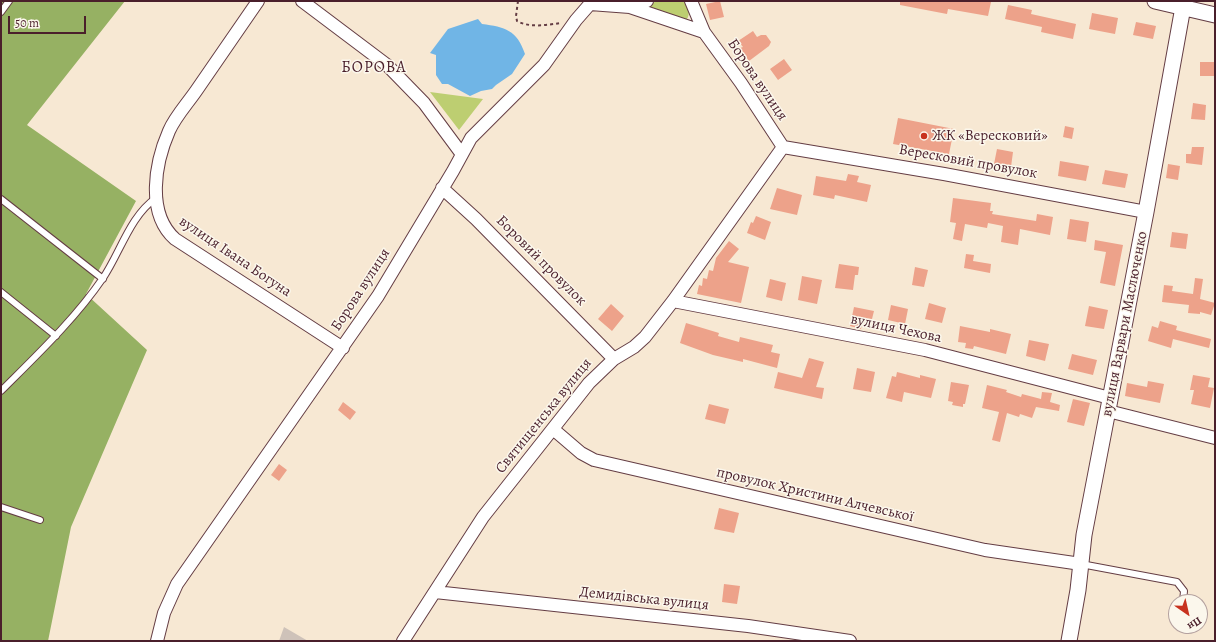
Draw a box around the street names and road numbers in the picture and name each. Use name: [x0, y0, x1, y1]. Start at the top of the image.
street label: Борова вулиця: [723, 36, 791, 124]
street label: Вересковий провулок: [897, 141, 1039, 183]
street label: Боровий провулок: [492, 212, 590, 310]
street label: вулиця Івана Богуна: [175, 213, 295, 301]
street label: вулиця Варвари Маслюченко: [1098, 230, 1152, 418]
street label: Борова вулиця: [328, 245, 394, 335]
street label: вулиця Чехова: [849, 311, 943, 347]
street label: Святищенська вулиця: [492, 355, 596, 477]
street label: провулок Христини Алчевської: [715, 463, 915, 527]
street label: Демидівська вулиця: [578, 583, 710, 615]

